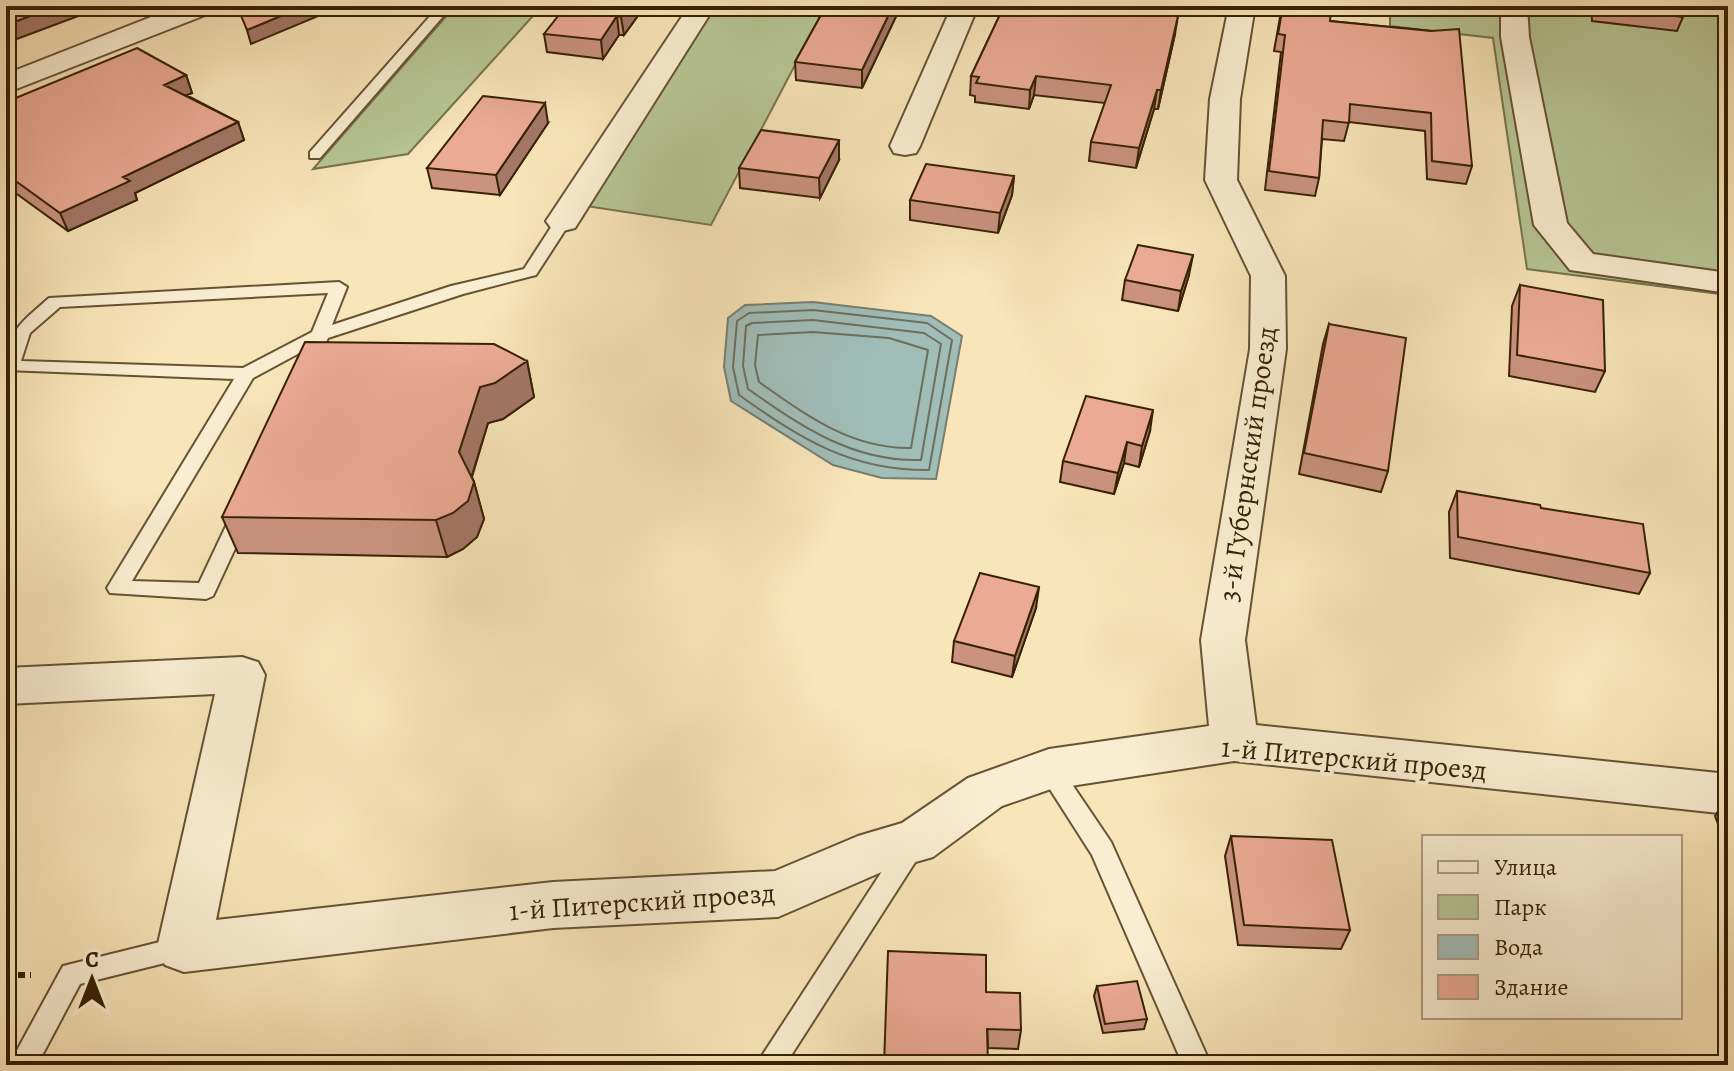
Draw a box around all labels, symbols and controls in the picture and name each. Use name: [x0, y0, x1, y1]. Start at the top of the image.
street label: 3-й Губернский проезд: [1210, 324, 1286, 604]
street label: 1-й Питерский проезд: [1220, 728, 1488, 790]
legend: [1422, 835, 1682, 1019]
text: Улица: [1494, 851, 1557, 883]
street label: 1-й Питерский проезд: [508, 874, 776, 930]
text: Парк: [1494, 891, 1547, 923]
text: Вода: [1494, 931, 1543, 963]
north arrow: [52, 939, 132, 1019]
text: С: [85, 945, 99, 975]
text: Здание: [1494, 971, 1569, 1003]

